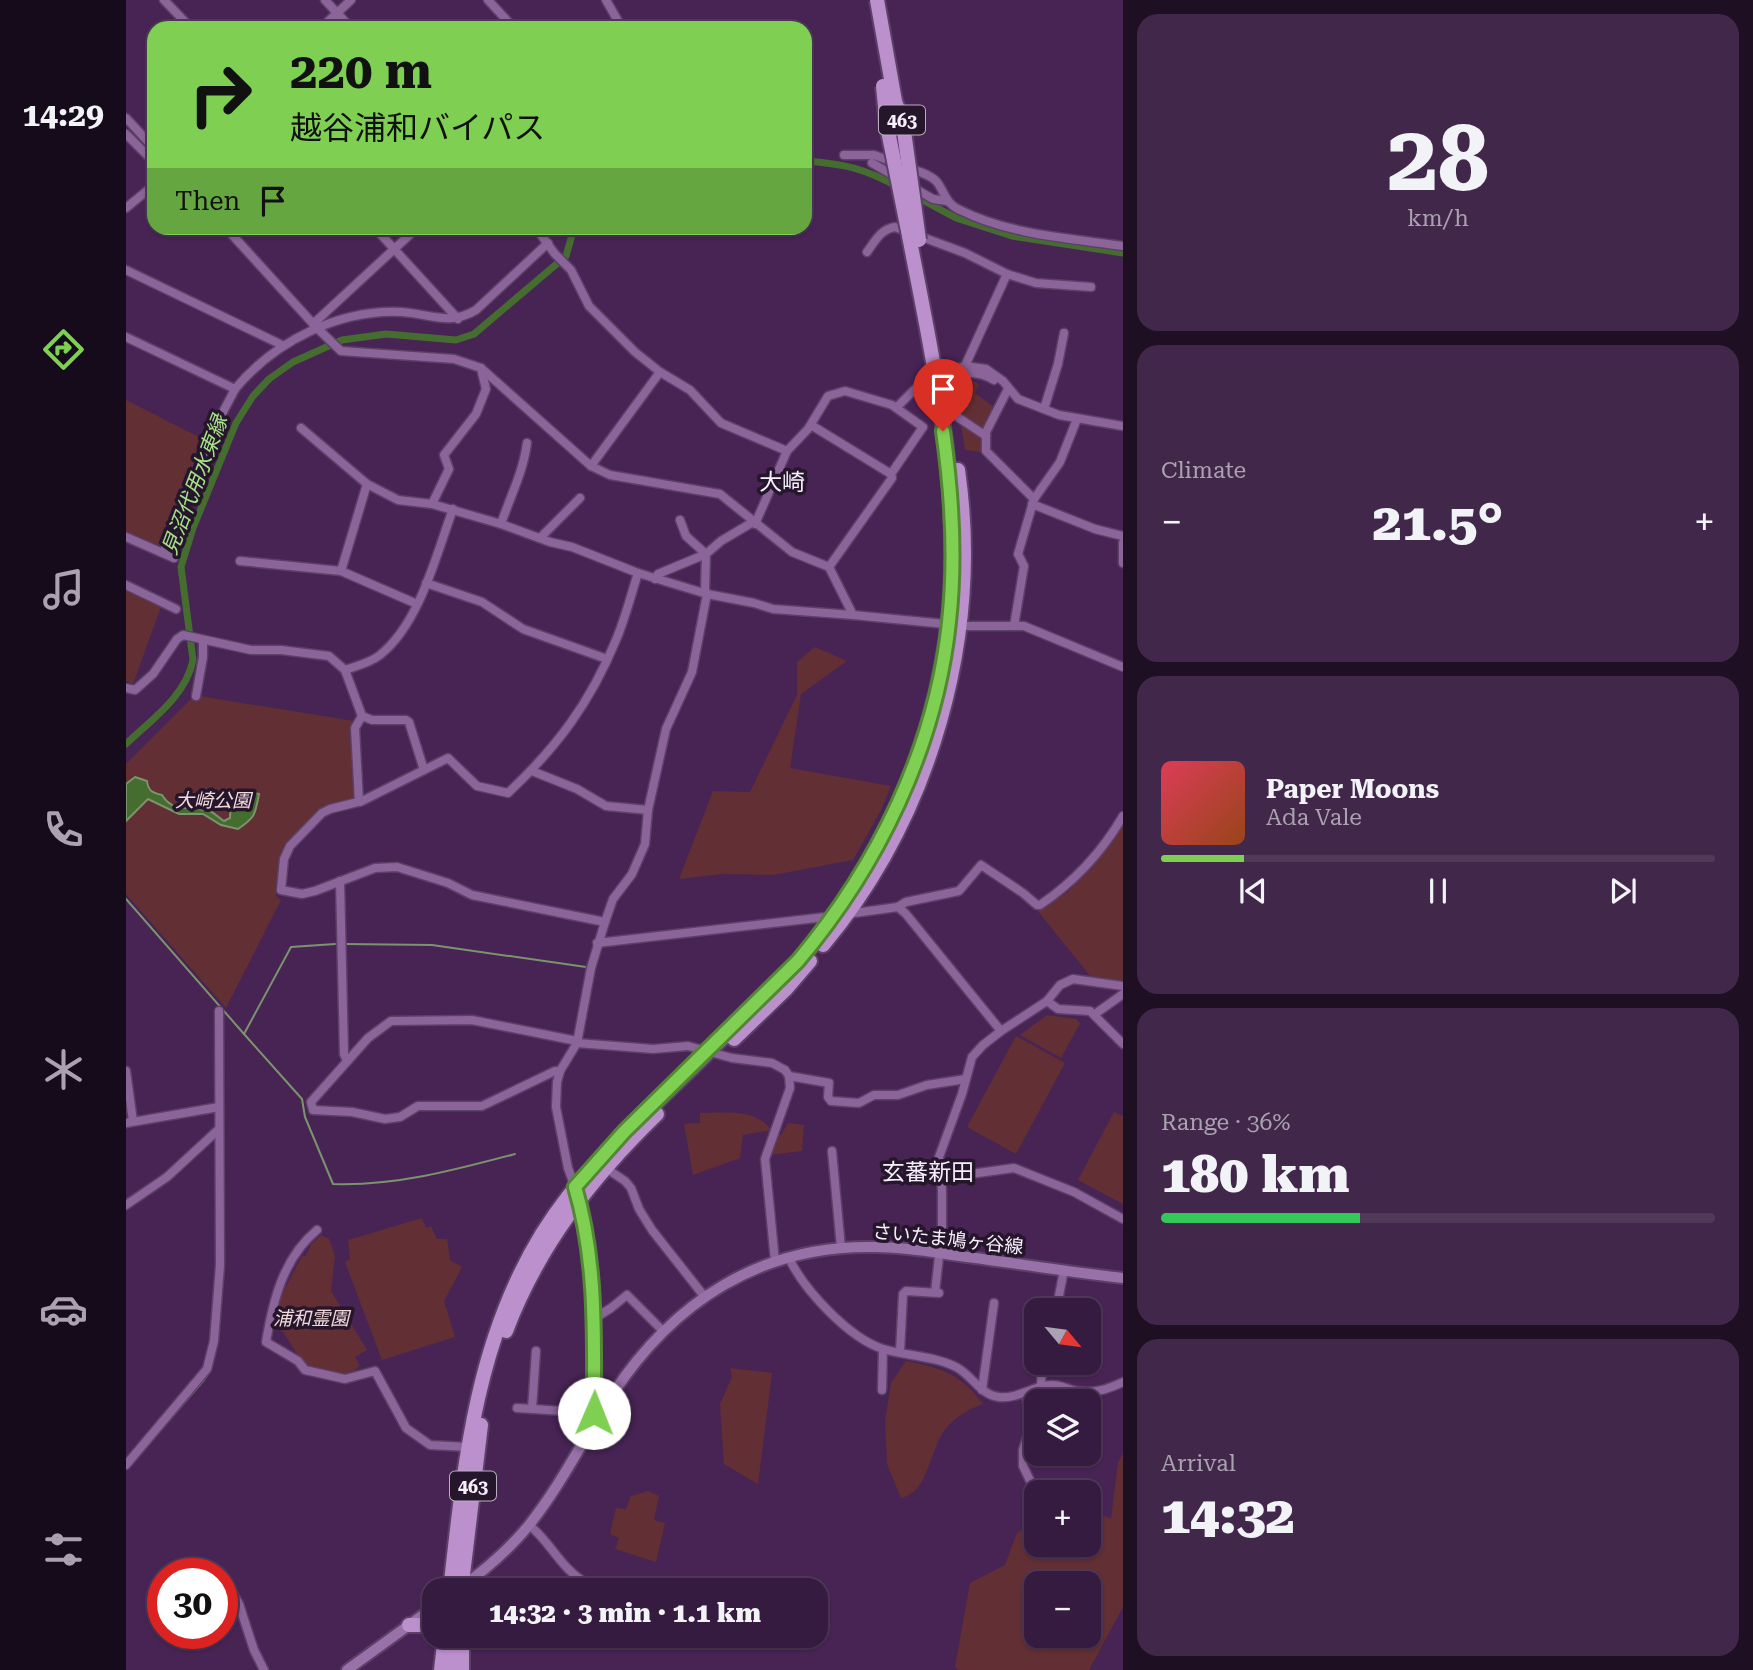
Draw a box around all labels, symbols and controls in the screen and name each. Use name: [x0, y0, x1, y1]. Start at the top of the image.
text: 220 m: [290, 43, 432, 100]
icon: right: [175, 49, 266, 140]
text: 14:29: [22, 96, 104, 134]
road number: 463: [879, 106, 925, 134]
text: 28: [1387, 106, 1489, 212]
text: 越谷浦和バイパス: [290, 109, 545, 147]
icon: arrive: [254, 182, 292, 220]
text: Then: [175, 186, 240, 216]
text: km/h: [1407, 205, 1469, 232]
icon: directions: [39, 325, 88, 374]
pin: [913, 359, 973, 431]
icon: arrive: [924, 370, 962, 408]
water label: 見沼代用水東縁: [157, 410, 233, 558]
text: Climate: [1161, 457, 1246, 484]
district label: 大崎: [759, 469, 805, 496]
text: 21.5°: [1373, 492, 1503, 553]
text: −: [1161, 500, 1182, 544]
text: +: [1694, 500, 1715, 544]
icon: music: [39, 565, 88, 614]
text: Paper Moons: [1266, 774, 1439, 804]
park label: 大崎公園: [175, 789, 254, 812]
text: Ada Vale: [1266, 804, 1362, 831]
icon: phone: [39, 805, 88, 854]
icon: previous: [1234, 872, 1272, 910]
icon: pause: [1419, 872, 1457, 910]
icon: next: [1604, 872, 1642, 910]
icon: climate: [39, 1045, 88, 1094]
text: Range · 36%: [1161, 1109, 1290, 1136]
text: 180 km: [1161, 1144, 1349, 1205]
district label: 玄蕃新田: [882, 1159, 974, 1186]
street label: さいたま鳩ヶ谷線: [871, 1220, 1025, 1258]
icon: car: [39, 1285, 88, 1334]
north arrow: [1024, 1298, 1101, 1376]
map controls: [1024, 1298, 1101, 1648]
park label: 浦和霊園: [273, 1307, 352, 1330]
position arrow: [557, 1376, 631, 1450]
button: layers: [1024, 1389, 1101, 1466]
text: Arrival: [1161, 1450, 1236, 1477]
road number: 463: [450, 1471, 496, 1500]
button: +: [1024, 1480, 1101, 1557]
text: 14:32: [1161, 1485, 1295, 1546]
icon: filters: [39, 1525, 88, 1574]
speed limit sign: 30: [147, 1558, 238, 1649]
button: −: [1024, 1571, 1101, 1648]
text: 14:32 · 3 min · 1.1 km: [489, 1598, 761, 1628]

